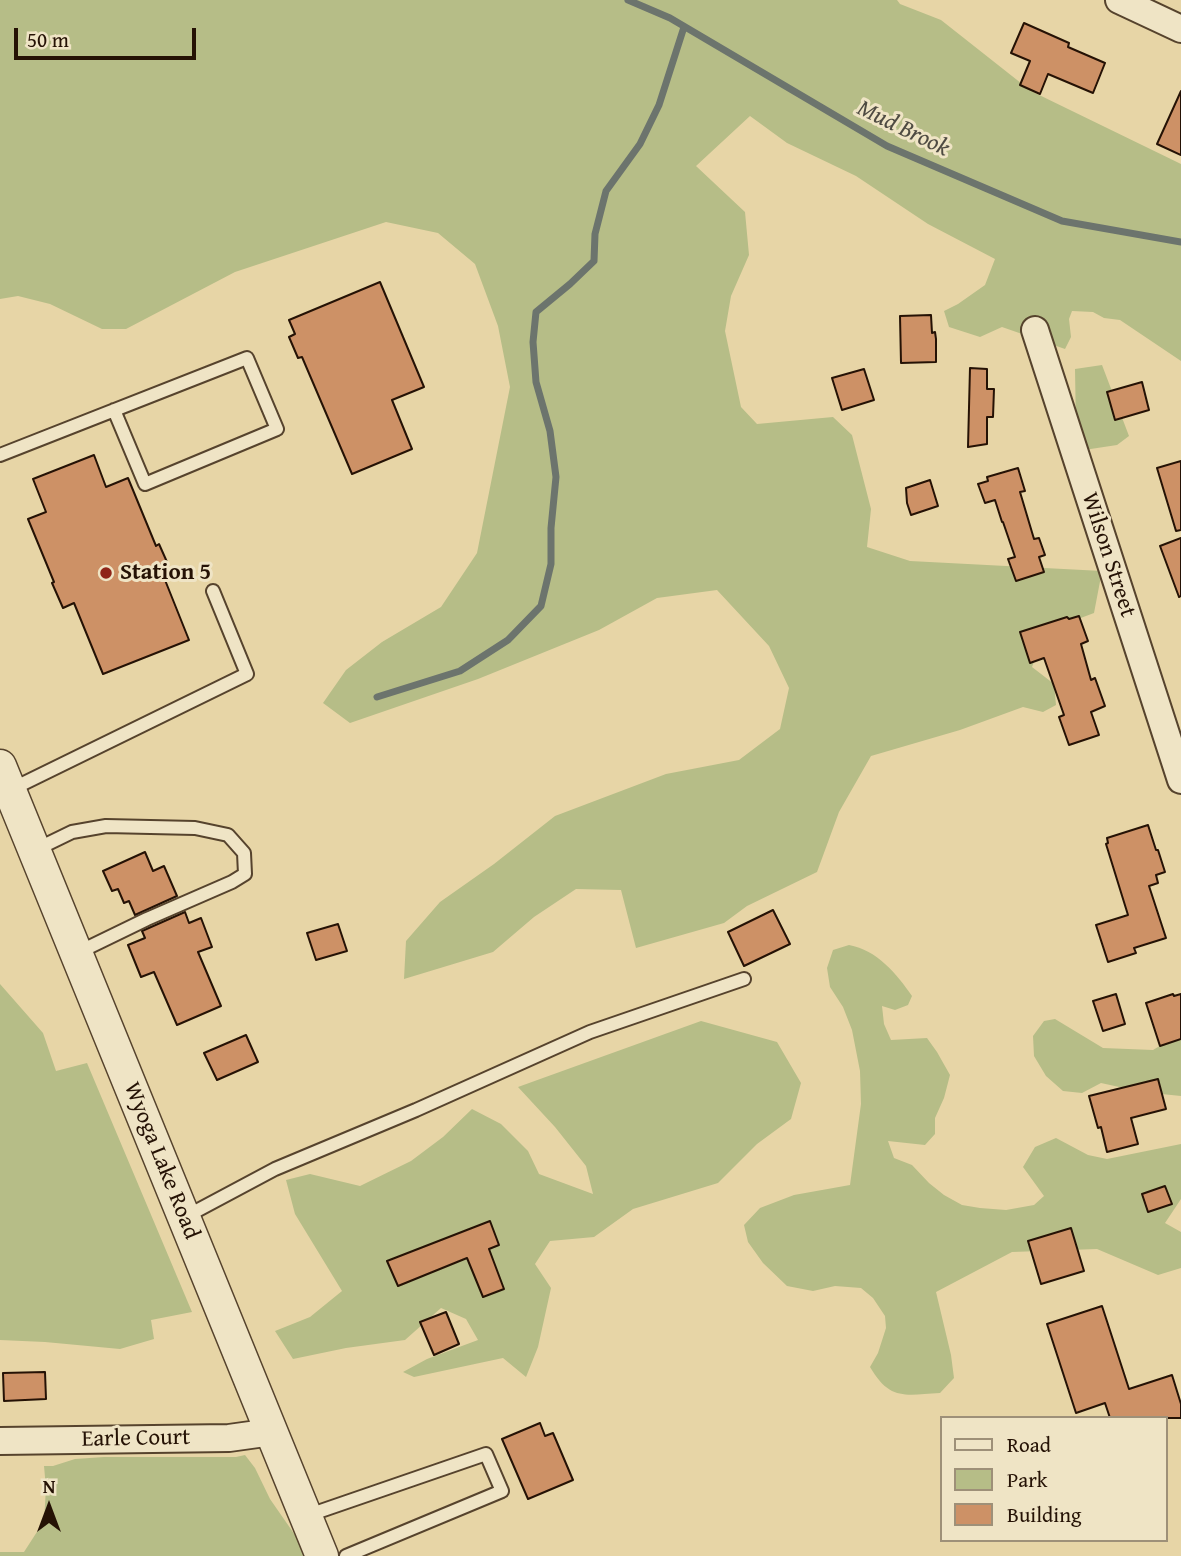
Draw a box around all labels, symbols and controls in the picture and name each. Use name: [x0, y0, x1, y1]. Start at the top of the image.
scale bar: [18, 14, 200, 58]
text: 50 m: [27, 24, 69, 55]
water label: Mud Brook: [852, 94, 954, 164]
street label: Wilson Street: [1075, 489, 1141, 621]
place label: Station 5: [120, 559, 211, 587]
marker: Station 5: [98, 565, 114, 581]
street label: Wyoga Lake Road: [117, 1078, 205, 1244]
legend: [940, 1416, 1167, 1542]
street label: Earle Court: [81, 1424, 191, 1454]
text: Road: [1007, 1429, 1051, 1460]
text: Park: [1007, 1464, 1048, 1495]
north arrow: [14, 1472, 84, 1542]
text: N: [43, 1472, 55, 1500]
text: Building: [1007, 1499, 1081, 1530]

